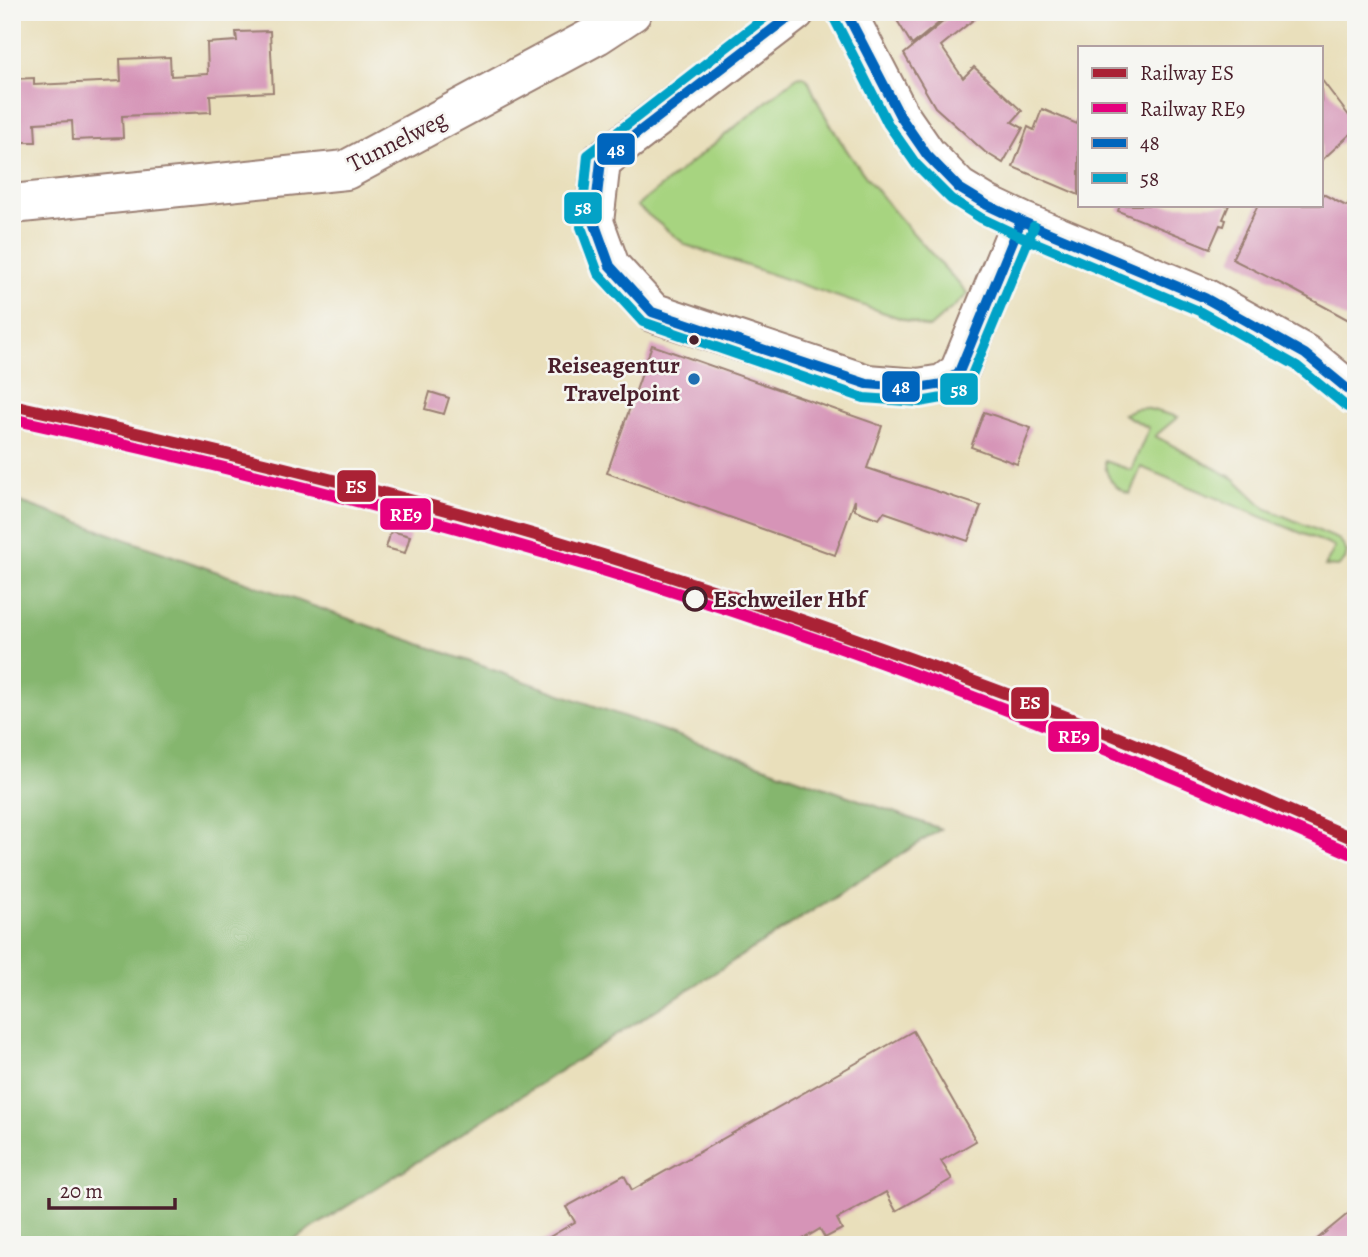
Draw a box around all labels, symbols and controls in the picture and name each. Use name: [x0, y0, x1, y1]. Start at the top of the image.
legend: [1078, 46, 1322, 206]
text: Railway ES: [1140, 59, 1234, 87]
text: Railway RE9: [1140, 95, 1245, 123]
street label: Tunnelweg: [342, 102, 452, 180]
text: 48: [1140, 129, 1160, 157]
line badge: 48: [596, 132, 636, 166]
text: 48: [607, 137, 625, 163]
text: 58: [1140, 165, 1159, 193]
line badge: 58: [563, 191, 603, 225]
text: 58: [574, 195, 592, 221]
unlabelled marker: [687, 333, 701, 347]
place label: Reiseagentur Travelpoint: [547, 349, 680, 409]
line badge: 48: [881, 370, 921, 403]
marker: Reiseagentur Travelpoint: [686, 371, 702, 387]
line badge: 58: [939, 372, 979, 406]
text: 48: [892, 374, 910, 400]
text: 58: [950, 377, 968, 403]
line badge: ES: [336, 469, 377, 503]
text: ES: [345, 474, 367, 500]
line badge: RE9: [379, 497, 432, 531]
text: RE9: [390, 502, 422, 528]
place label: Eschweiler Hbf: [713, 583, 870, 615]
marker: Eschweiler Hbf: [683, 587, 707, 611]
line badge: ES: [1010, 686, 1050, 720]
text: ES: [1019, 690, 1041, 716]
line badge: RE9: [1047, 720, 1100, 753]
text: RE9: [1058, 724, 1090, 750]
scale bar: [49, 1166, 175, 1210]
text: 20 m: [60, 1177, 103, 1205]

